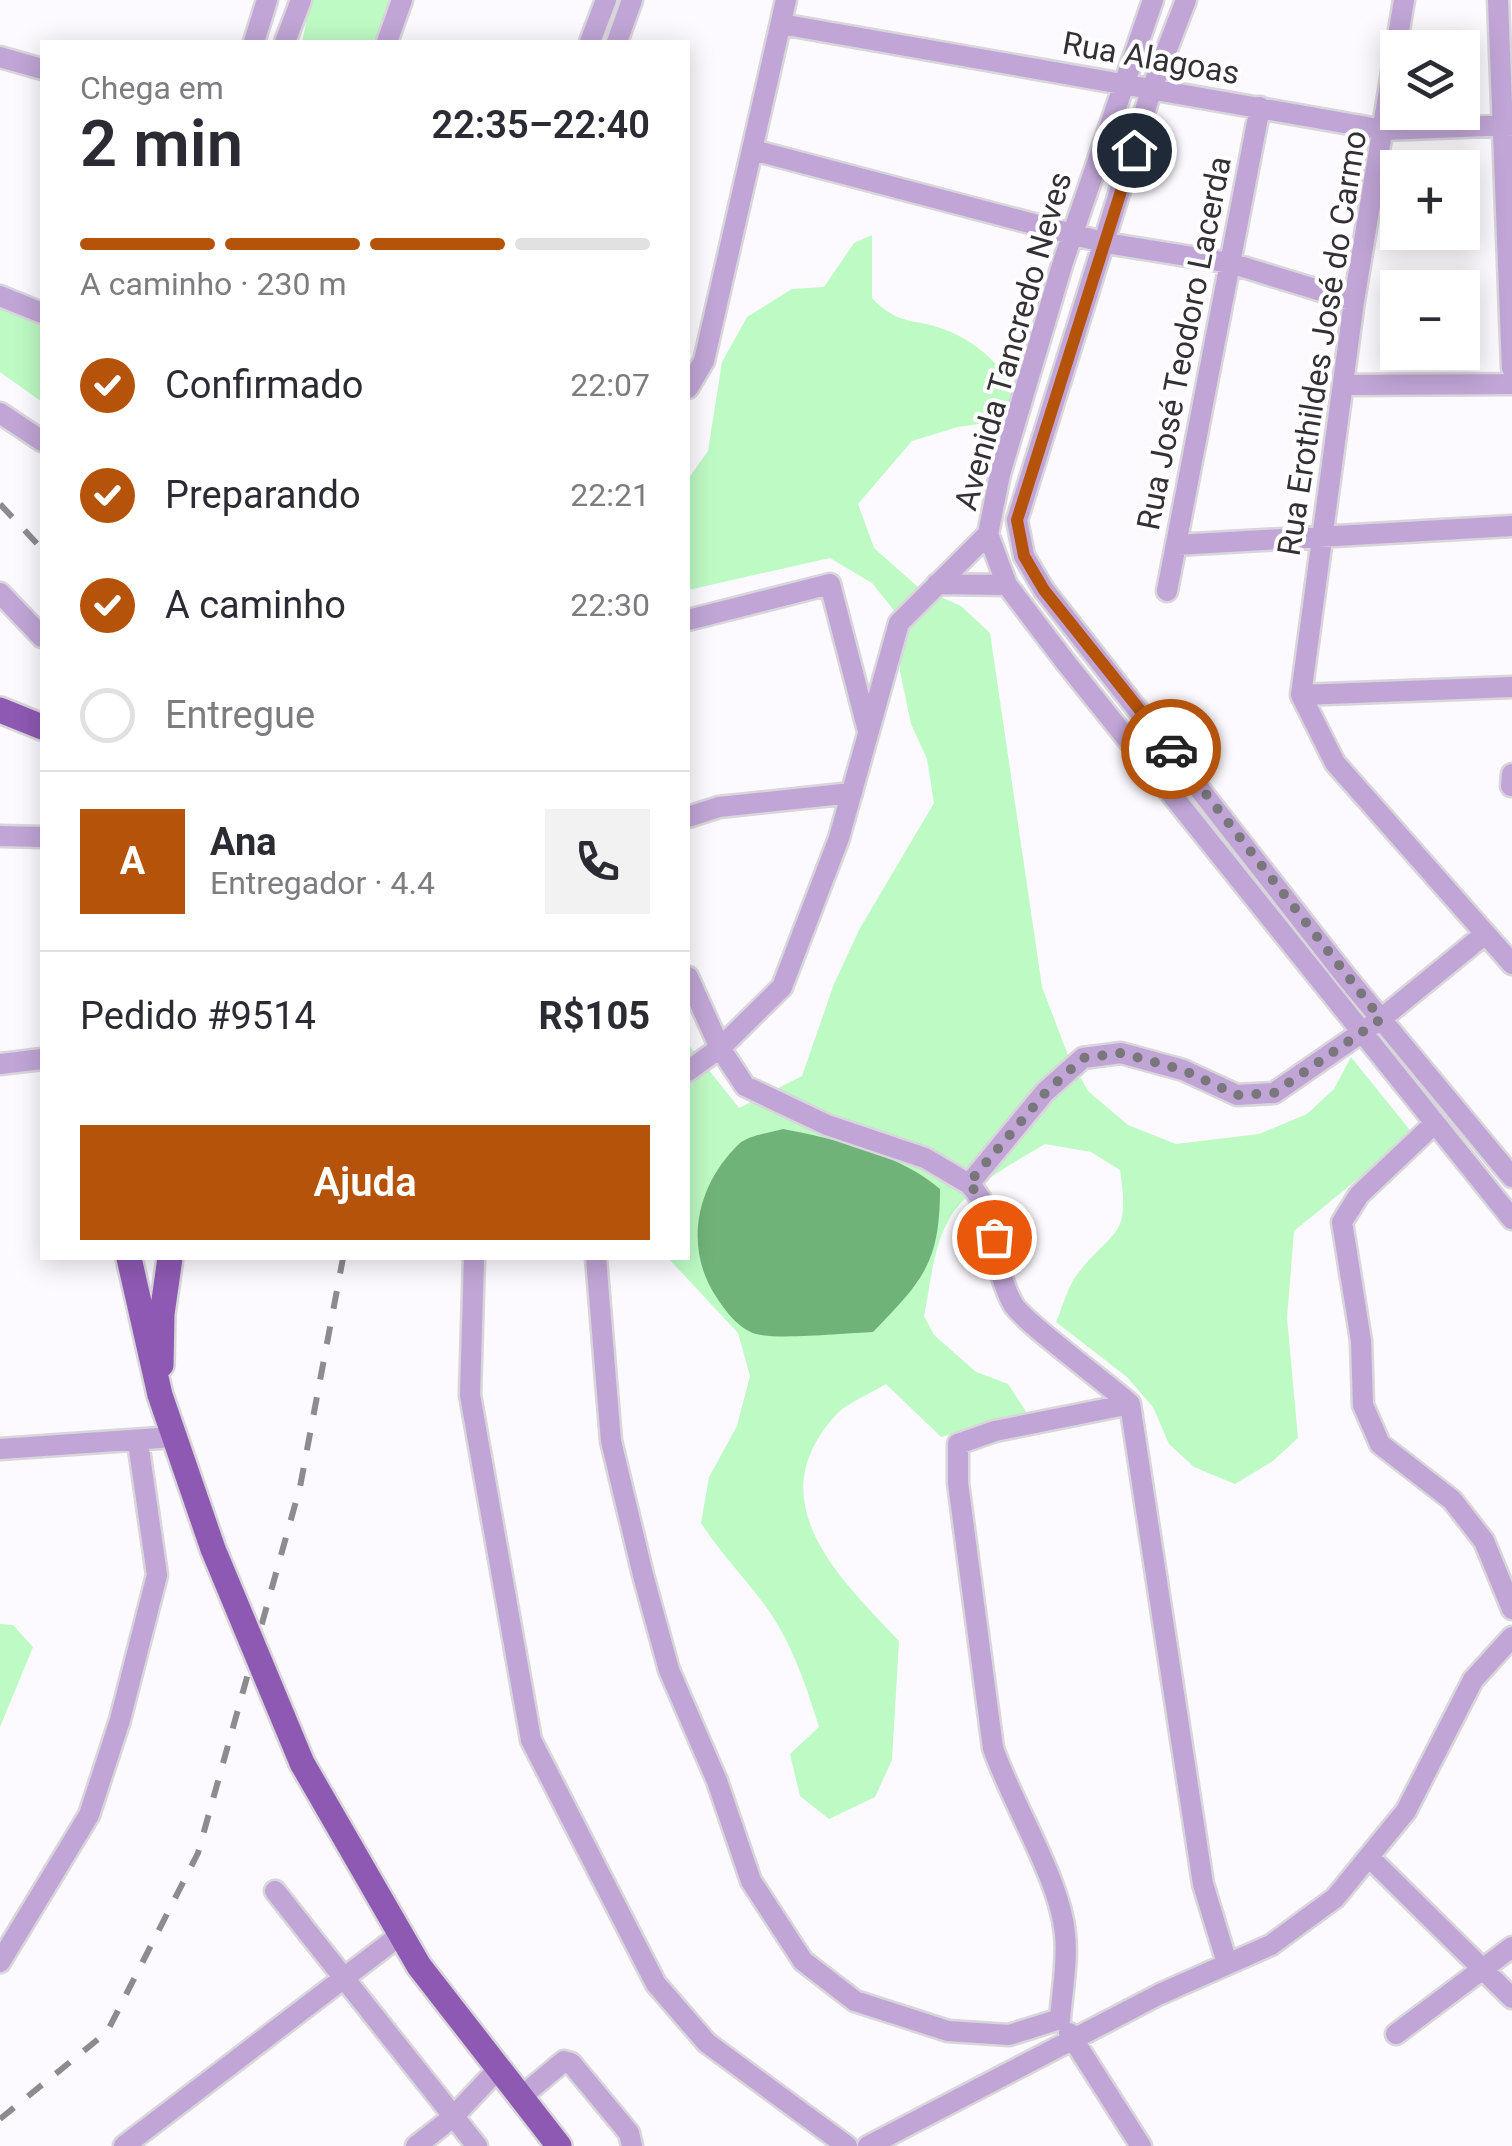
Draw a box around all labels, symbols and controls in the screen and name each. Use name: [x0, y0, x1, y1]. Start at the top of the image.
street label: Rua Alagoas: [1060, 24, 1242, 92]
map controls: [1380, 30, 1480, 370]
button: layers: [1380, 30, 1480, 130]
text: Chega em: [80, 69, 224, 107]
text: 22:35–22:40: [431, 103, 650, 147]
text: 2 min: [80, 106, 243, 182]
pin: [1092, 108, 1177, 193]
icon: home: [1107, 123, 1162, 178]
street label: Rua Erothildes José do Carmo: [1270, 128, 1374, 558]
button: +: [1380, 150, 1480, 250]
street label: Rua José Teodoro Lacerda: [1129, 153, 1239, 533]
street label: Avenida Tancredo Neves: [947, 168, 1079, 514]
text: A caminho · 230 m: [80, 265, 347, 303]
button: −: [1380, 270, 1480, 370]
icon: check: [80, 358, 135, 413]
text: Confirmado: [165, 363, 363, 407]
text: 22:07: [570, 366, 650, 404]
icon: check: [80, 468, 135, 523]
text: Preparando: [165, 473, 361, 517]
text: 22:21: [570, 476, 650, 514]
icon: check: [80, 578, 135, 633]
text: A caminho: [165, 583, 346, 627]
text: 22:30: [570, 586, 650, 624]
text: Entregue: [165, 693, 315, 737]
courier: [1121, 699, 1221, 799]
icon: car: [1144, 722, 1199, 777]
button: phone: [545, 809, 650, 914]
text: Ana: [210, 820, 277, 864]
text: A: [120, 839, 145, 883]
text: Entregador · 4.4: [210, 864, 435, 902]
text: Pedido #9514: [80, 994, 316, 1038]
text: R$105: [538, 994, 650, 1038]
button: Ajuda: [80, 1125, 650, 1240]
pin: [952, 1195, 1037, 1280]
icon: bag: [967, 1210, 1022, 1265]

